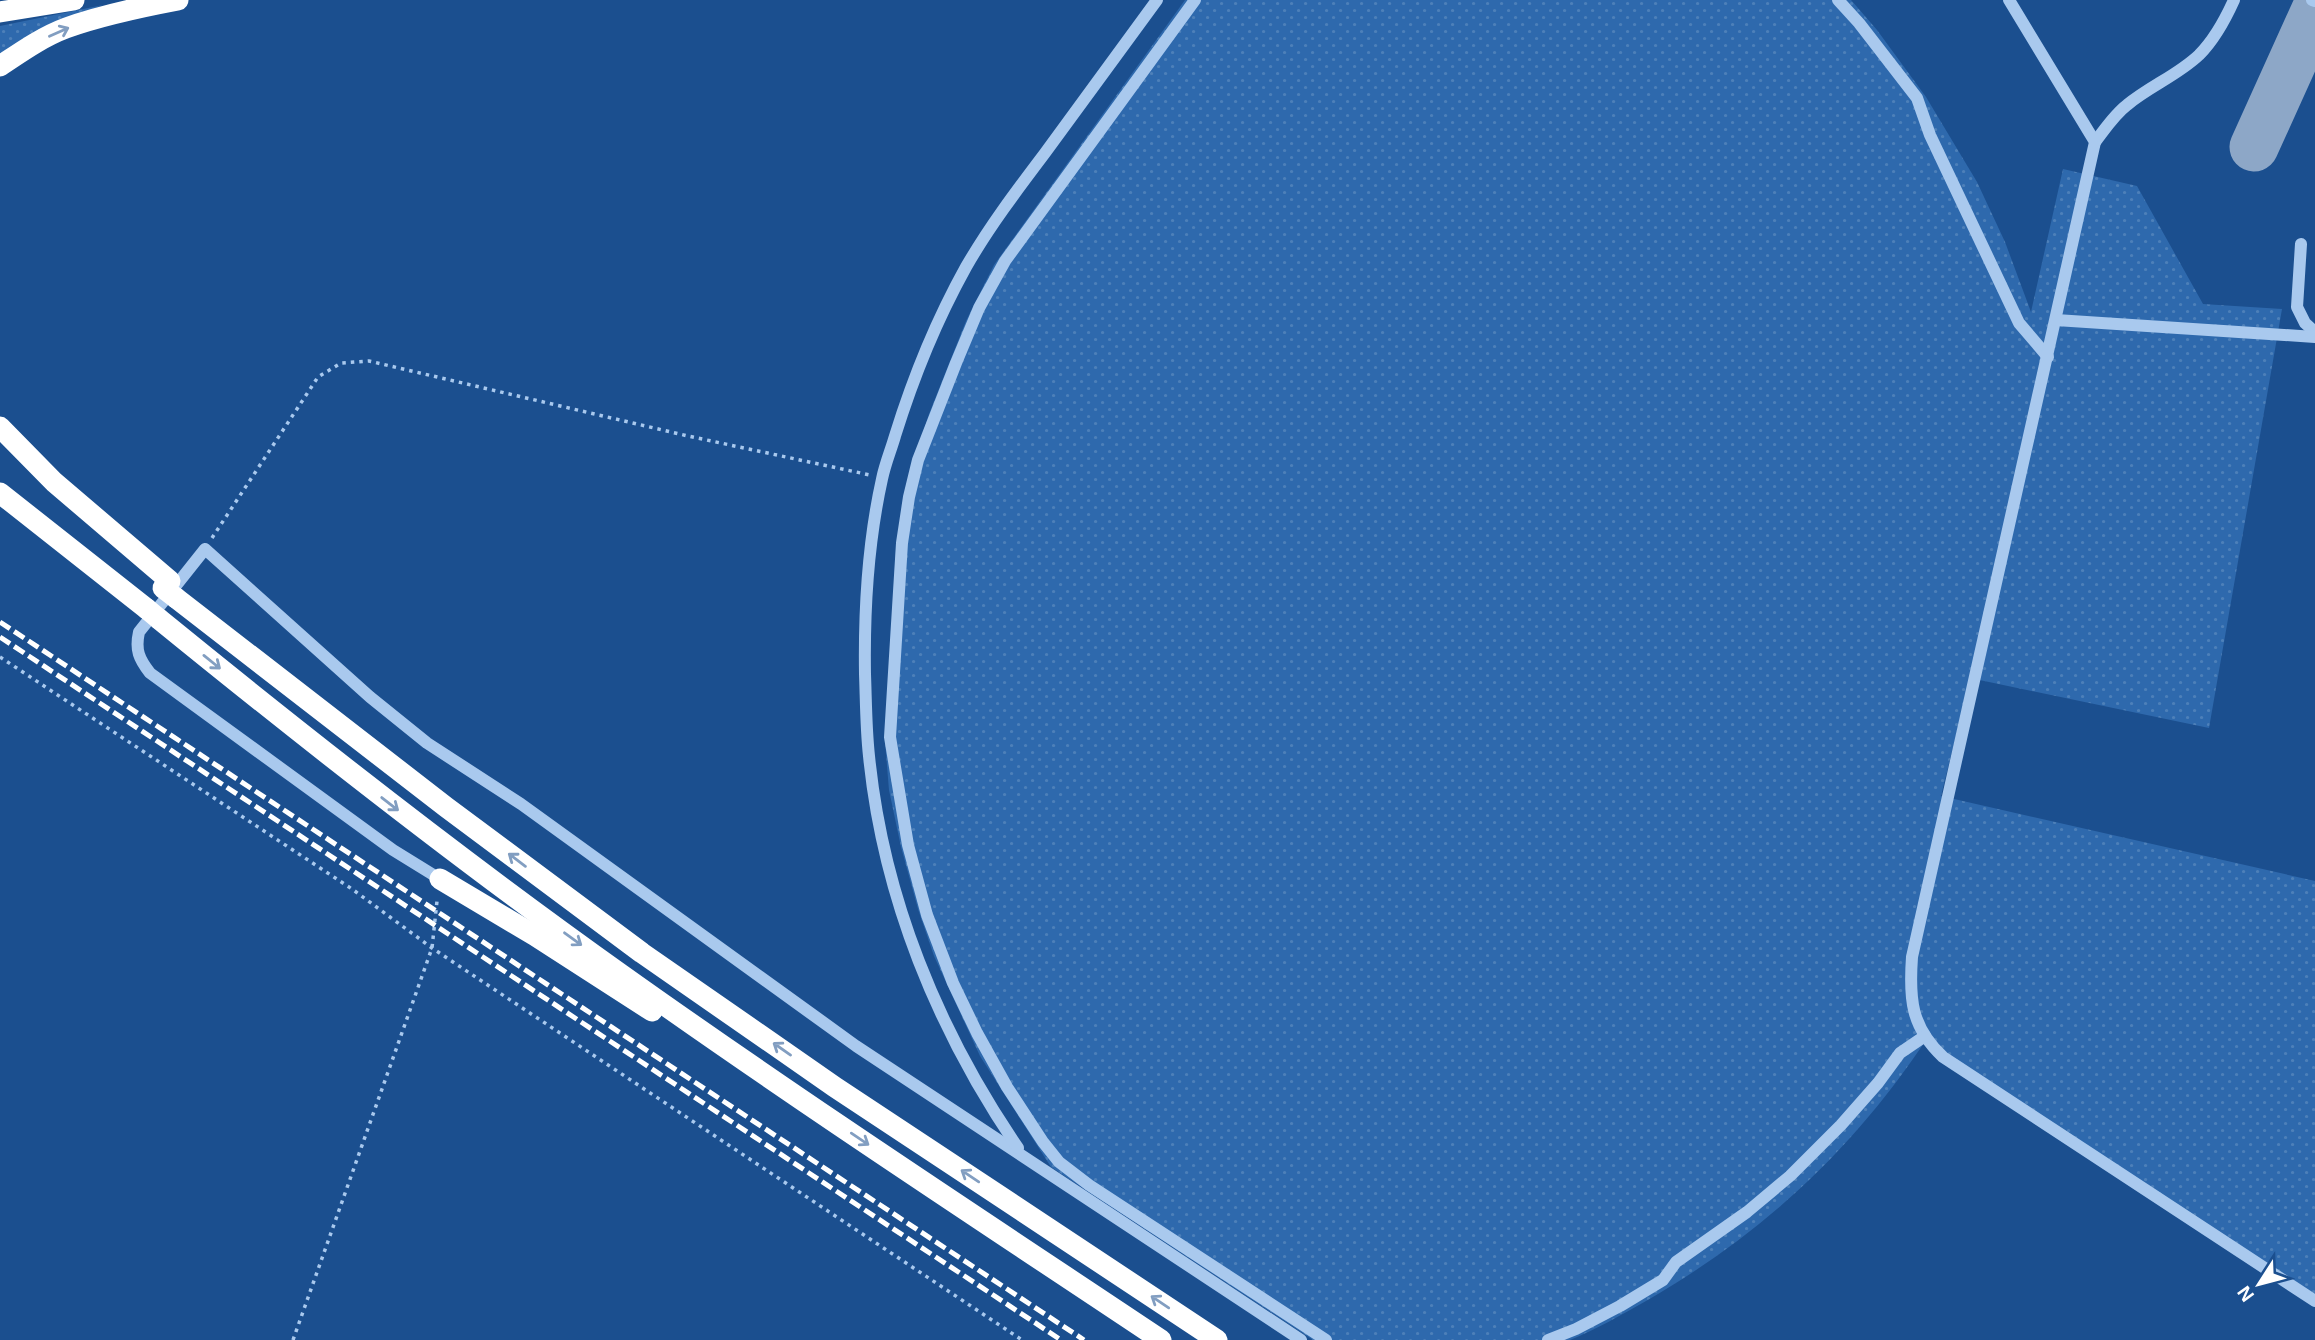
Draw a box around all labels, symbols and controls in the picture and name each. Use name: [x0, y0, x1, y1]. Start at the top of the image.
one-way arrow: [47, 25, 69, 38]
one-way arrow: [203, 654, 221, 670]
one-way arrow: [381, 796, 399, 811]
one-way arrow: [508, 852, 527, 867]
one-way arrow: [563, 932, 582, 946]
one-way arrow: [772, 1042, 792, 1056]
one-way arrow: [850, 1132, 869, 1146]
one-way arrow: [961, 1169, 980, 1184]
north arrow: [2224, 1249, 2294, 1319]
text: N: [2233, 1282, 2258, 1305]
one-way arrow: [1151, 1295, 1170, 1309]

